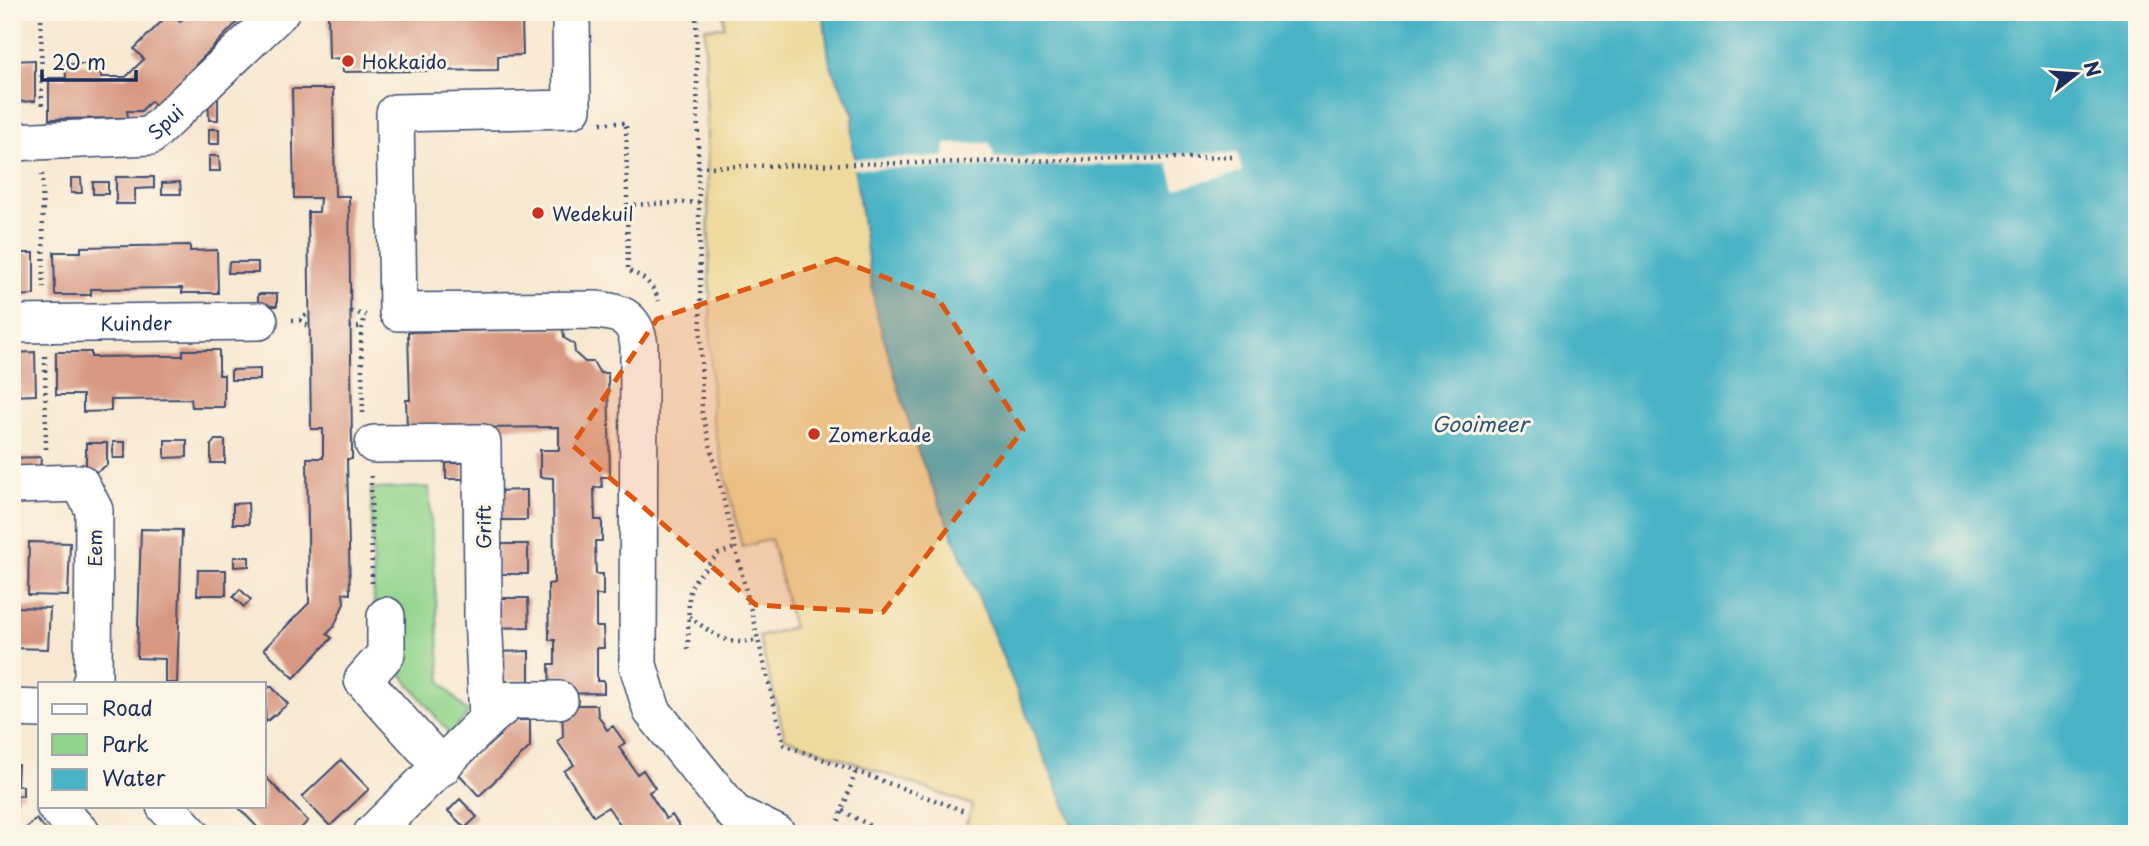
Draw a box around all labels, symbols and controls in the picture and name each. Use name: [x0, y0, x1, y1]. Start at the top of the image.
scale bar: [42, 38, 136, 82]
north arrow: [2040, 38, 2110, 108]
text: 20 m: [52, 45, 106, 77]
place label: Hokkaido: [362, 47, 447, 75]
marker: Hokkaido: [340, 53, 356, 69]
text: N: [2078, 57, 2109, 80]
street label: Spui: [141, 98, 189, 146]
place label: Wedekuil: [552, 199, 633, 227]
marker: Wedekuil: [530, 205, 546, 221]
street label: Kuinder: [100, 308, 172, 337]
water label: Gooimeer: [1432, 407, 1531, 439]
place label: Zomerkade: [828, 420, 931, 448]
marker: Zomerkade: [806, 426, 822, 442]
street label: Grift: [469, 505, 497, 549]
street label: Eem: [80, 529, 108, 567]
legend: [38, 682, 266, 808]
text: Road: [102, 691, 153, 723]
text: Park: [102, 727, 149, 759]
text: Water: [102, 761, 166, 793]

